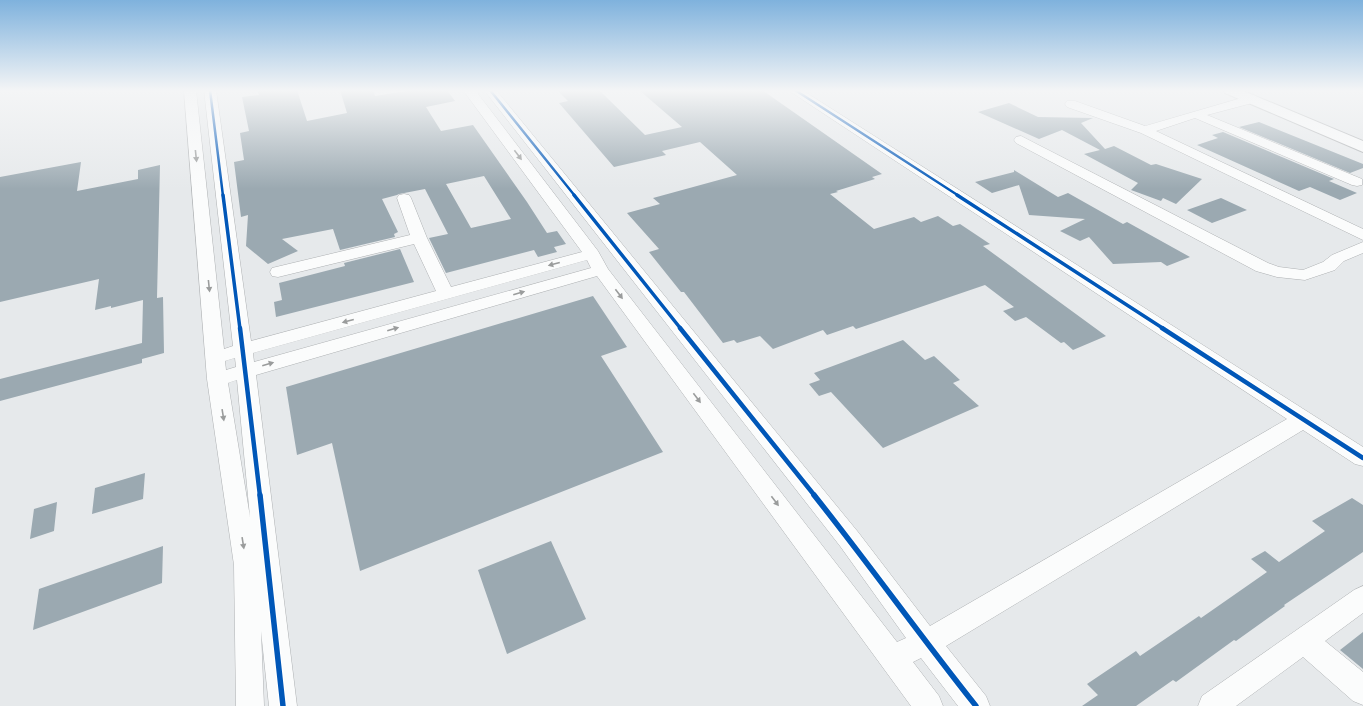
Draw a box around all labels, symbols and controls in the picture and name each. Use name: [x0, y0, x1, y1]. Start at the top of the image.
one-way arrow: [514, 149, 522, 160]
one-way arrow: [193, 150, 200, 162]
one-way arrow: [548, 261, 560, 267]
one-way arrow: [206, 280, 212, 292]
one-way arrow: [615, 288, 623, 299]
one-way arrow: [512, 290, 525, 296]
one-way arrow: [341, 318, 353, 324]
one-way arrow: [388, 326, 400, 332]
one-way arrow: [263, 361, 275, 367]
one-way arrow: [693, 392, 701, 403]
one-way arrow: [220, 409, 226, 421]
one-way arrow: [771, 496, 780, 507]
one-way arrow: [240, 537, 246, 549]

